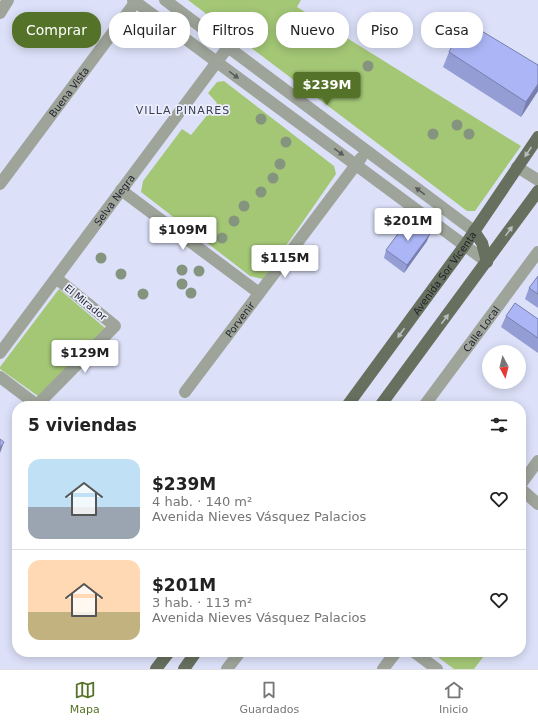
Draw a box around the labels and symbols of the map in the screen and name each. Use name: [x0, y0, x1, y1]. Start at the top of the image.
street label: Buena Vista: [47, 65, 91, 119]
one-way arrow: [229, 71, 240, 79]
pin: $239M: [299, 72, 355, 106]
district label: VILLA PINARES: [136, 104, 230, 117]
one-way arrow: [524, 147, 532, 157]
one-way arrow: [334, 148, 344, 156]
street label: Selva Negra: [92, 172, 137, 228]
one-way arrow: [415, 187, 425, 195]
pin: $201M: [380, 208, 436, 242]
pin: $109M: [155, 217, 211, 251]
one-way arrow: [505, 225, 514, 236]
street label: Avenida Sor Vicenta: [411, 229, 479, 317]
pin: $115M: [257, 245, 313, 279]
street label: El Mirador: [63, 282, 109, 323]
street label: Porvenir: [223, 299, 257, 339]
street label: Calle Local: [461, 304, 502, 354]
one-way arrow: [441, 313, 449, 324]
one-way arrow: [397, 327, 405, 338]
pin: $129M: [57, 340, 113, 374]
north arrow: [482, 345, 526, 389]

